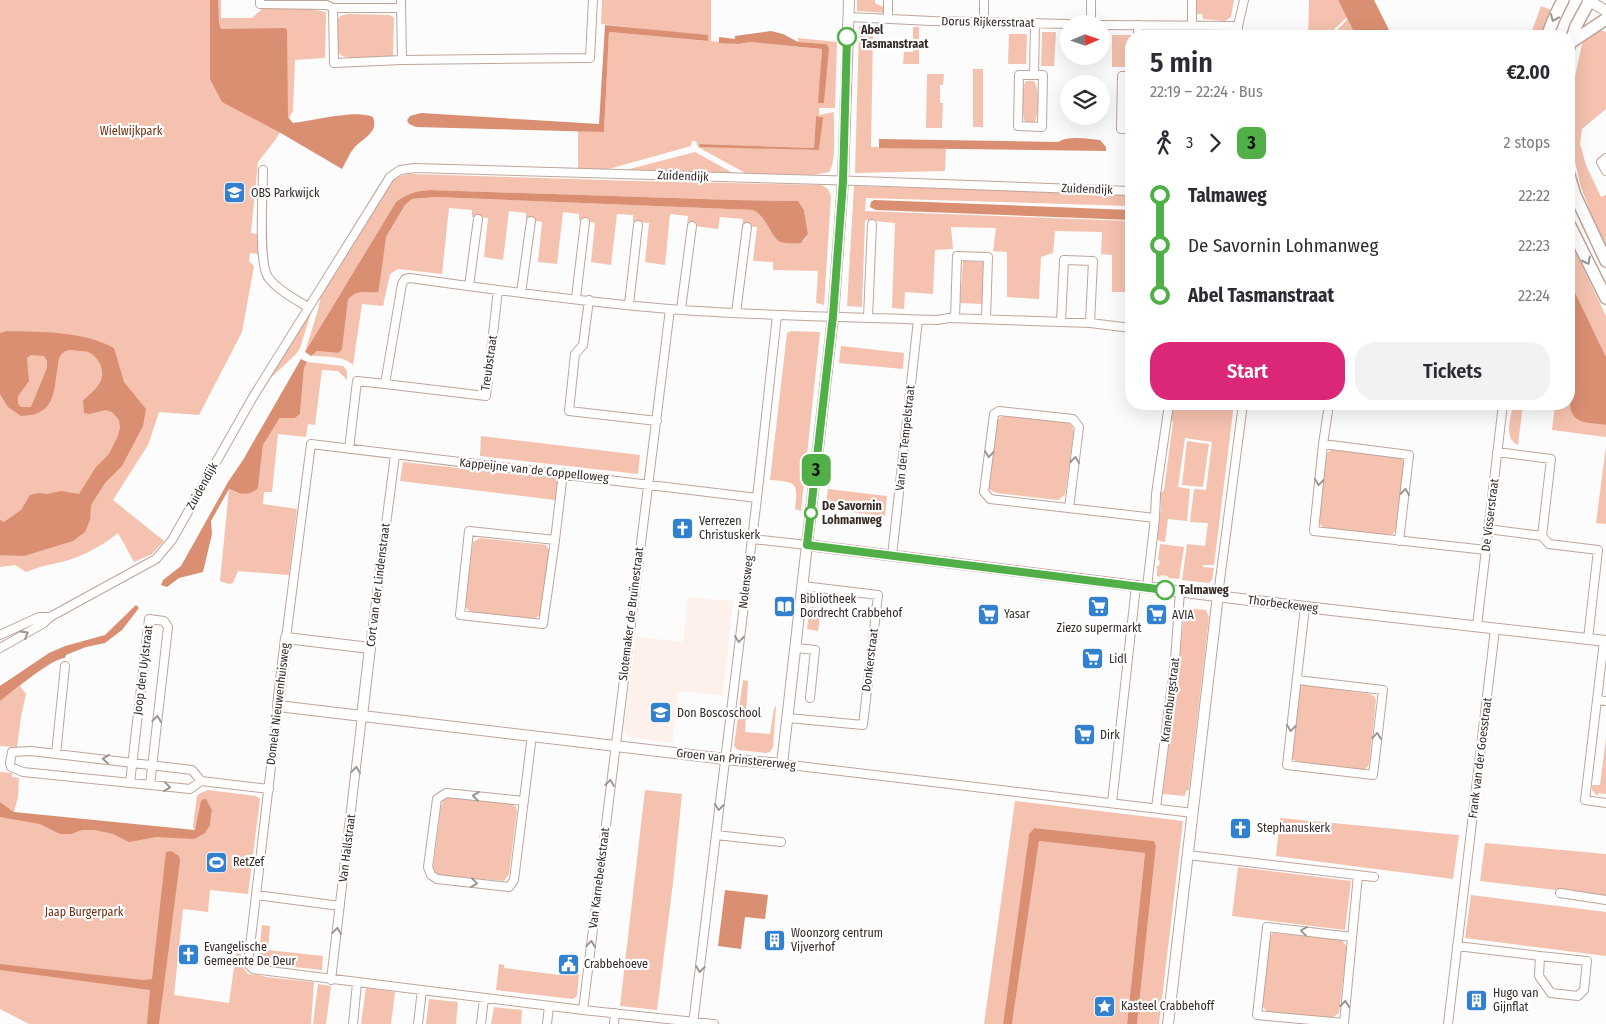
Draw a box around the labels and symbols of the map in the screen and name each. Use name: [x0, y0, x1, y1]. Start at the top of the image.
one-way arrow: [1550, 13, 1561, 22]
street label: Dorus Rijkersstraat: [941, 14, 1035, 30]
north arrow: [1060, 15, 1110, 65]
place label: Abel Tasmanstraat: [860, 23, 929, 51]
marker: Abel Tasmanstraat: [837, 27, 857, 47]
park label: Wielwijkpark: [100, 124, 163, 138]
street label: Zuidendijk: [657, 168, 709, 184]
school or university icon: OBS Parkwijck: [223, 181, 247, 205]
street label: Zuidendijk: [1061, 181, 1113, 197]
place label: OBS Parkwijck: [251, 186, 320, 200]
one-way arrow: [1581, 255, 1591, 264]
street label: Treubstraat: [478, 334, 500, 392]
street label: Van den Tempelstraat: [892, 384, 918, 492]
one-way arrow: [984, 450, 995, 458]
line badge: 3: [800, 454, 832, 486]
street label: Kappeijne van de Coppelloweg: [459, 455, 610, 485]
one-way arrow: [1069, 455, 1080, 463]
street label: Zuidendijk: [183, 460, 221, 512]
one-way arrow: [1314, 478, 1325, 486]
street label: De Visserstraat: [1479, 478, 1501, 552]
one-way arrow: [1399, 488, 1410, 496]
place label: De Savornin Lohmanweg: [822, 499, 882, 527]
marker: De Savornin Lohmanweg: [804, 506, 818, 520]
place label: Verrezen Christuskerk: [699, 514, 761, 542]
church icon: Verrezen Christuskerk: [671, 516, 695, 540]
street label: Cort van der Lindenstraat: [363, 522, 393, 648]
street label: Slotemaker de Bruïnestraat: [616, 546, 646, 682]
street label: Nolensweg: [736, 554, 756, 609]
marker: Talmaweg: [1155, 580, 1175, 600]
place label: Talmaweg: [1179, 583, 1229, 597]
place label: Bibliotheek Dordrecht Crabbehof: [800, 592, 903, 620]
street label: Thorbeckeweg: [1247, 593, 1319, 615]
library icon: Bibliotheek Dordrecht Crabbehof: [772, 594, 796, 618]
supermarket icon: Ziezo supermarkt: [1087, 595, 1111, 619]
supermarket icon: Yasar: [976, 602, 1000, 626]
supermarket icon: AVIA: [1144, 603, 1168, 627]
place label: Yasar: [1004, 607, 1031, 621]
place label: AVIA: [1172, 608, 1194, 622]
place label: Ziezo supermarkt: [1056, 621, 1142, 635]
street label: Joop den Uylstraat: [131, 624, 155, 716]
street label: Donkerstraat: [859, 628, 881, 692]
one-way arrow: [20, 630, 29, 640]
one-way arrow: [734, 636, 745, 644]
street label: Domela Nieuwenhuisweg: [264, 642, 292, 766]
supermarket icon: Lidl: [1081, 647, 1105, 671]
place label: Lidl: [1109, 652, 1127, 666]
street label: Kranenburgstraat: [1158, 657, 1182, 743]
street label: Frank van der Goesstraat: [1466, 697, 1494, 819]
school or university icon: Don Boscoschool: [649, 701, 673, 725]
place label: Don Boscoschool: [677, 706, 761, 720]
one-way arrow: [152, 715, 162, 723]
supermarket icon: Dirk: [1072, 723, 1096, 747]
one-way arrow: [1286, 725, 1297, 733]
place label: Dirk: [1100, 728, 1120, 742]
one-way arrow: [1371, 732, 1382, 740]
street label: Groen van Prinstererweg: [676, 746, 797, 772]
one-way arrow: [101, 754, 109, 765]
one-way arrow: [350, 766, 361, 774]
one-way arrow: [604, 778, 615, 786]
one-way arrow: [164, 781, 172, 792]
one-way arrow: [472, 791, 480, 802]
one-way arrow: [714, 804, 725, 812]
street label: Van Hallstraat: [336, 813, 358, 883]
church icon: Stephanuskerk: [1229, 816, 1253, 840]
place label: Stephanuskerk: [1257, 821, 1331, 835]
street label: Van Karnebeekstraat: [586, 827, 612, 929]
sports icon: RetZef: [205, 850, 229, 874]
place label: RetZef: [233, 855, 266, 869]
one-way arrow: [470, 877, 478, 888]
park label: Jaap Burgerpark: [45, 905, 124, 919]
place label: Woonzorg centrum Vijverhof: [791, 926, 883, 954]
one-way arrow: [1300, 926, 1308, 937]
one-way arrow: [331, 927, 342, 935]
building icon: Woonzorg centrum Vijverhof: [763, 928, 787, 952]
place label: Evangelische Gemeente De Deur: [204, 940, 297, 968]
one-way arrow: [585, 940, 596, 948]
church icon: Evangelische Gemeente De Deur: [176, 942, 200, 966]
public building icon: Crabbehoeve: [556, 952, 580, 976]
place label: Crabbehoeve: [584, 957, 648, 971]
one-way arrow: [695, 965, 706, 973]
place label: Hugo van Gijnflat: [1493, 986, 1539, 1014]
building icon: Hugo van Gijnflat: [1465, 988, 1489, 1012]
place icon: Kasteel Crabbehoff: [1093, 994, 1117, 1018]
place label: Kasteel Crabbehoff: [1121, 999, 1215, 1013]
one-way arrow: [1340, 1000, 1351, 1008]

